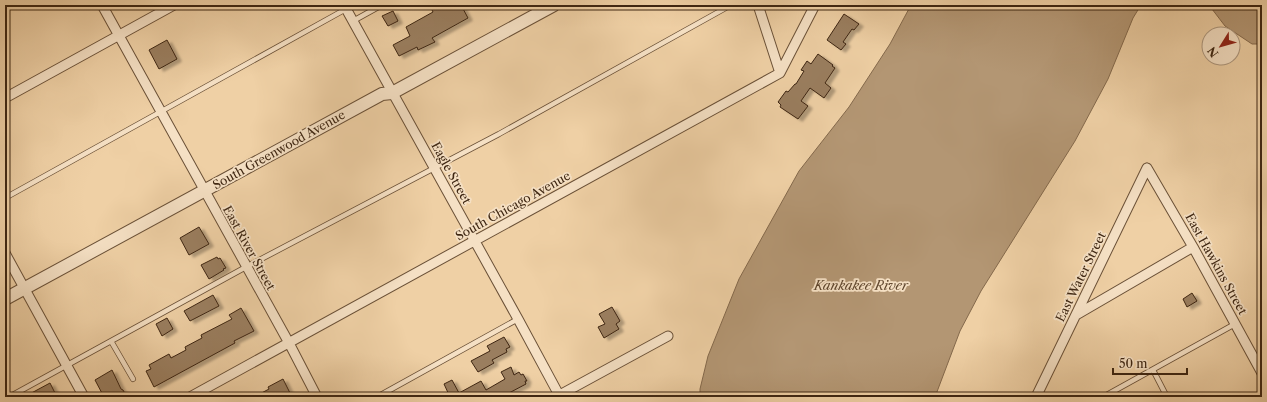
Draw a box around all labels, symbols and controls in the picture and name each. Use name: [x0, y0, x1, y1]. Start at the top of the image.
north arrow: [1201, 26, 1241, 66]
text: N: [1204, 44, 1221, 60]
street label: South Greenwood Avenue: [210, 107, 348, 192]
street label: Eagle Street: [428, 139, 475, 207]
street label: South Chicago Avenue: [453, 168, 573, 243]
street label: East River Street: [220, 203, 279, 293]
street label: East Hawkins Street: [1182, 210, 1251, 318]
street label: East Water Street: [1052, 229, 1109, 324]
water label: Kankakee River: [813, 277, 909, 293]
scale bar: [1113, 350, 1187, 376]
text: 50 m: [1119, 356, 1148, 371]

